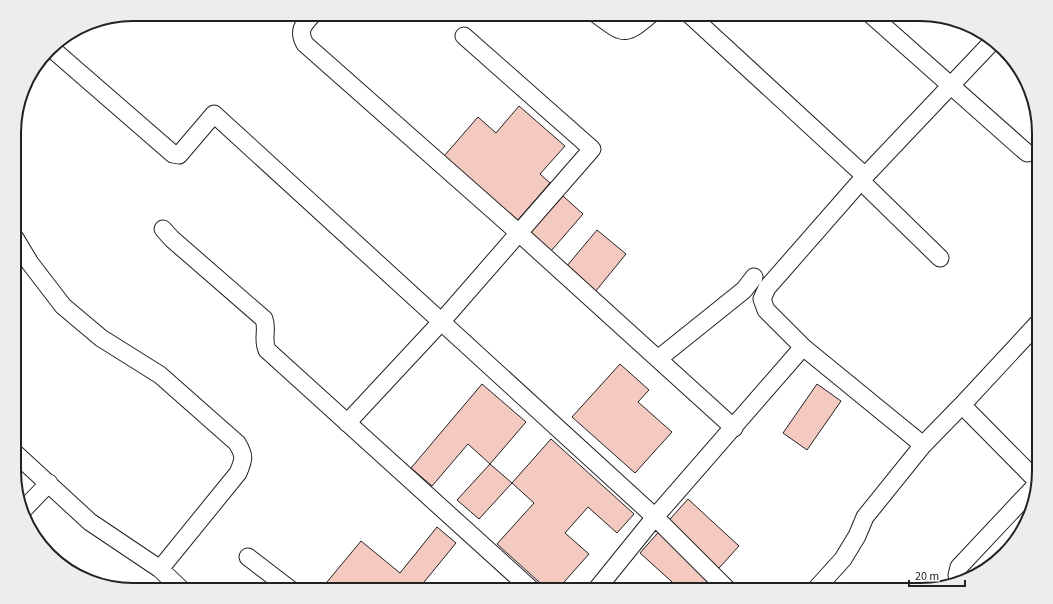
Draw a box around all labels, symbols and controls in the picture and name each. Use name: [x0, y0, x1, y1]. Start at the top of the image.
scale bar: [909, 562, 965, 588]
text: 20 m: [915, 568, 939, 585]

